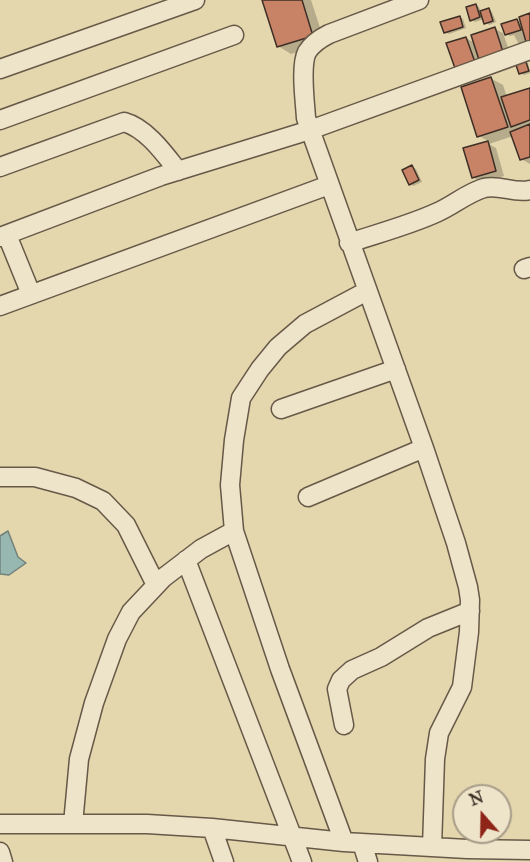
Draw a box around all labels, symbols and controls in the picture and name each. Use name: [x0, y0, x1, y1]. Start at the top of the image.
north arrow: [452, 784, 512, 844]
text: N: [467, 787, 486, 810]

